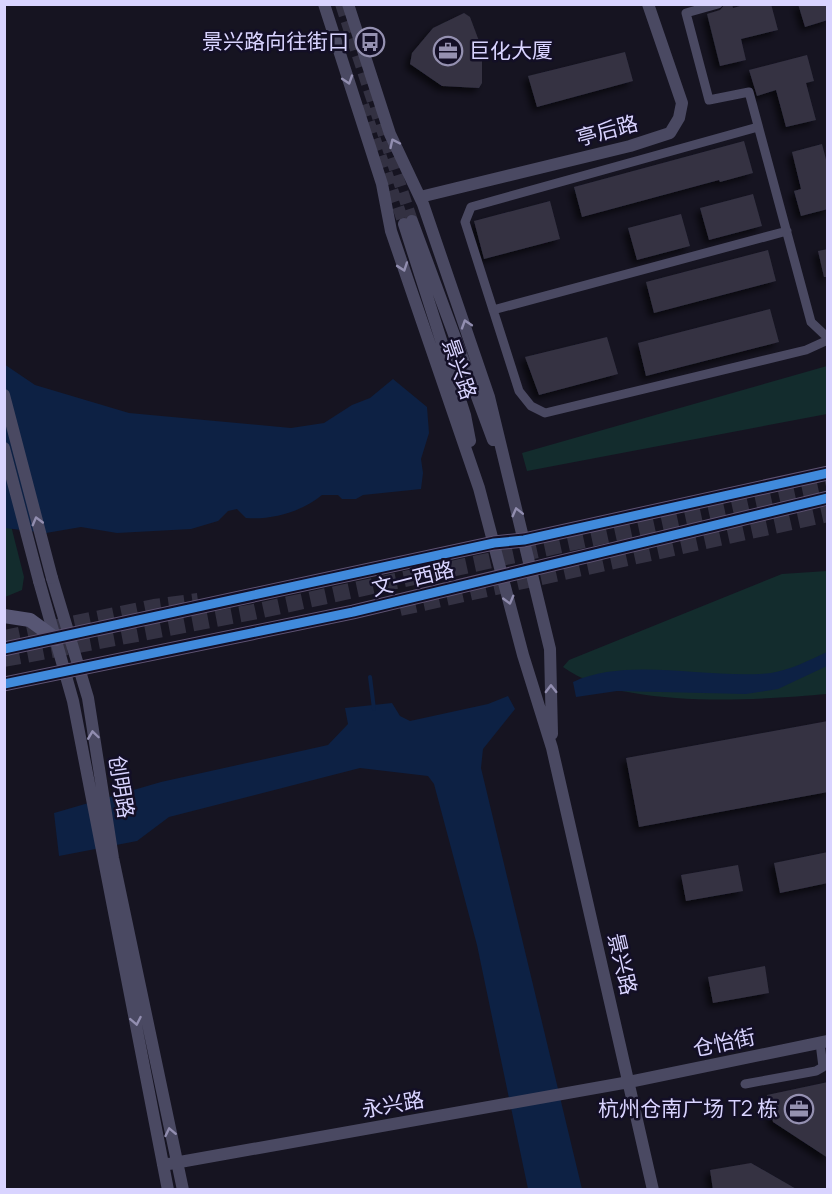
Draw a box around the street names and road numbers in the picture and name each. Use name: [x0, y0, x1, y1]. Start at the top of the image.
street label: 亭后路: [573, 108, 641, 152]
street label: 景兴路: [436, 334, 483, 403]
street label: 文一西路: [369, 554, 457, 602]
street label: 创明路: [103, 754, 141, 820]
street label: 景兴路: [602, 930, 644, 998]
street label: 仓怡街: [690, 1022, 758, 1062]
street label: 永兴路: [359, 1085, 426, 1123]

